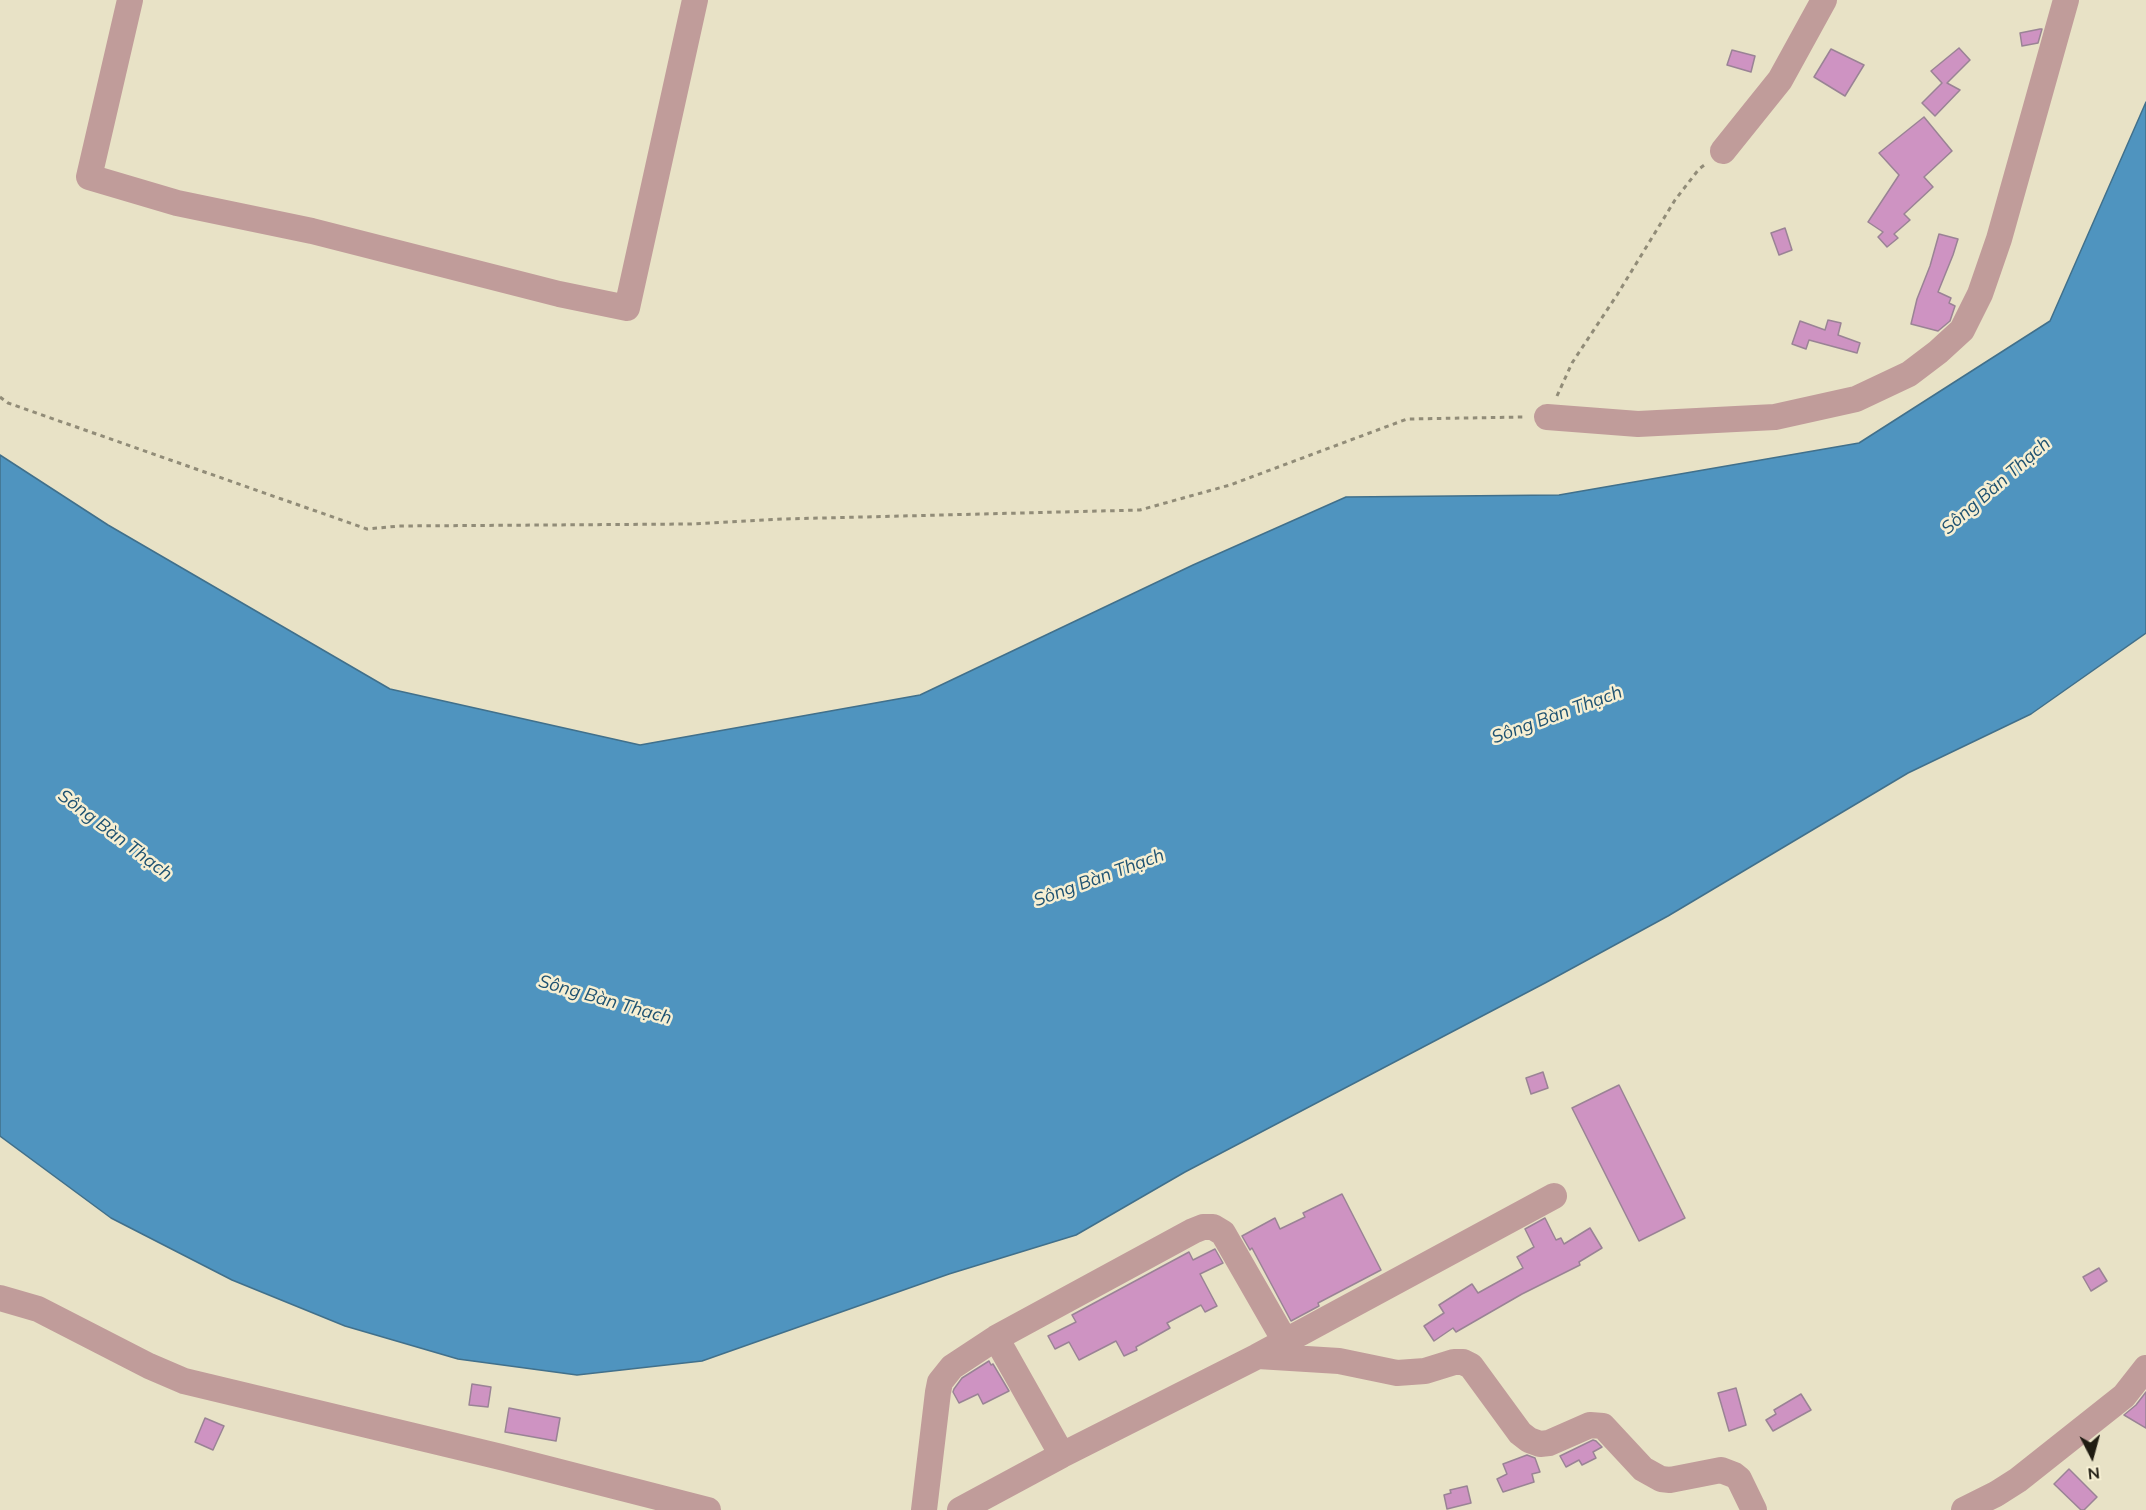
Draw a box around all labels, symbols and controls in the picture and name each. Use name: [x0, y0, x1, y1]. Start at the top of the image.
water label: Sông Bàn Thạch: [1937, 433, 2055, 539]
water label: Sông Bàn Thạch: [1489, 681, 1625, 749]
water label: Sông Bàn Thạch: [54, 785, 176, 885]
water label: Sông Bàn Thạch: [1031, 844, 1167, 912]
water label: Sông Bàn Thạch: [536, 971, 674, 1029]
north arrow: [2062, 1426, 2122, 1486]
text: N: [2087, 1463, 2101, 1484]

